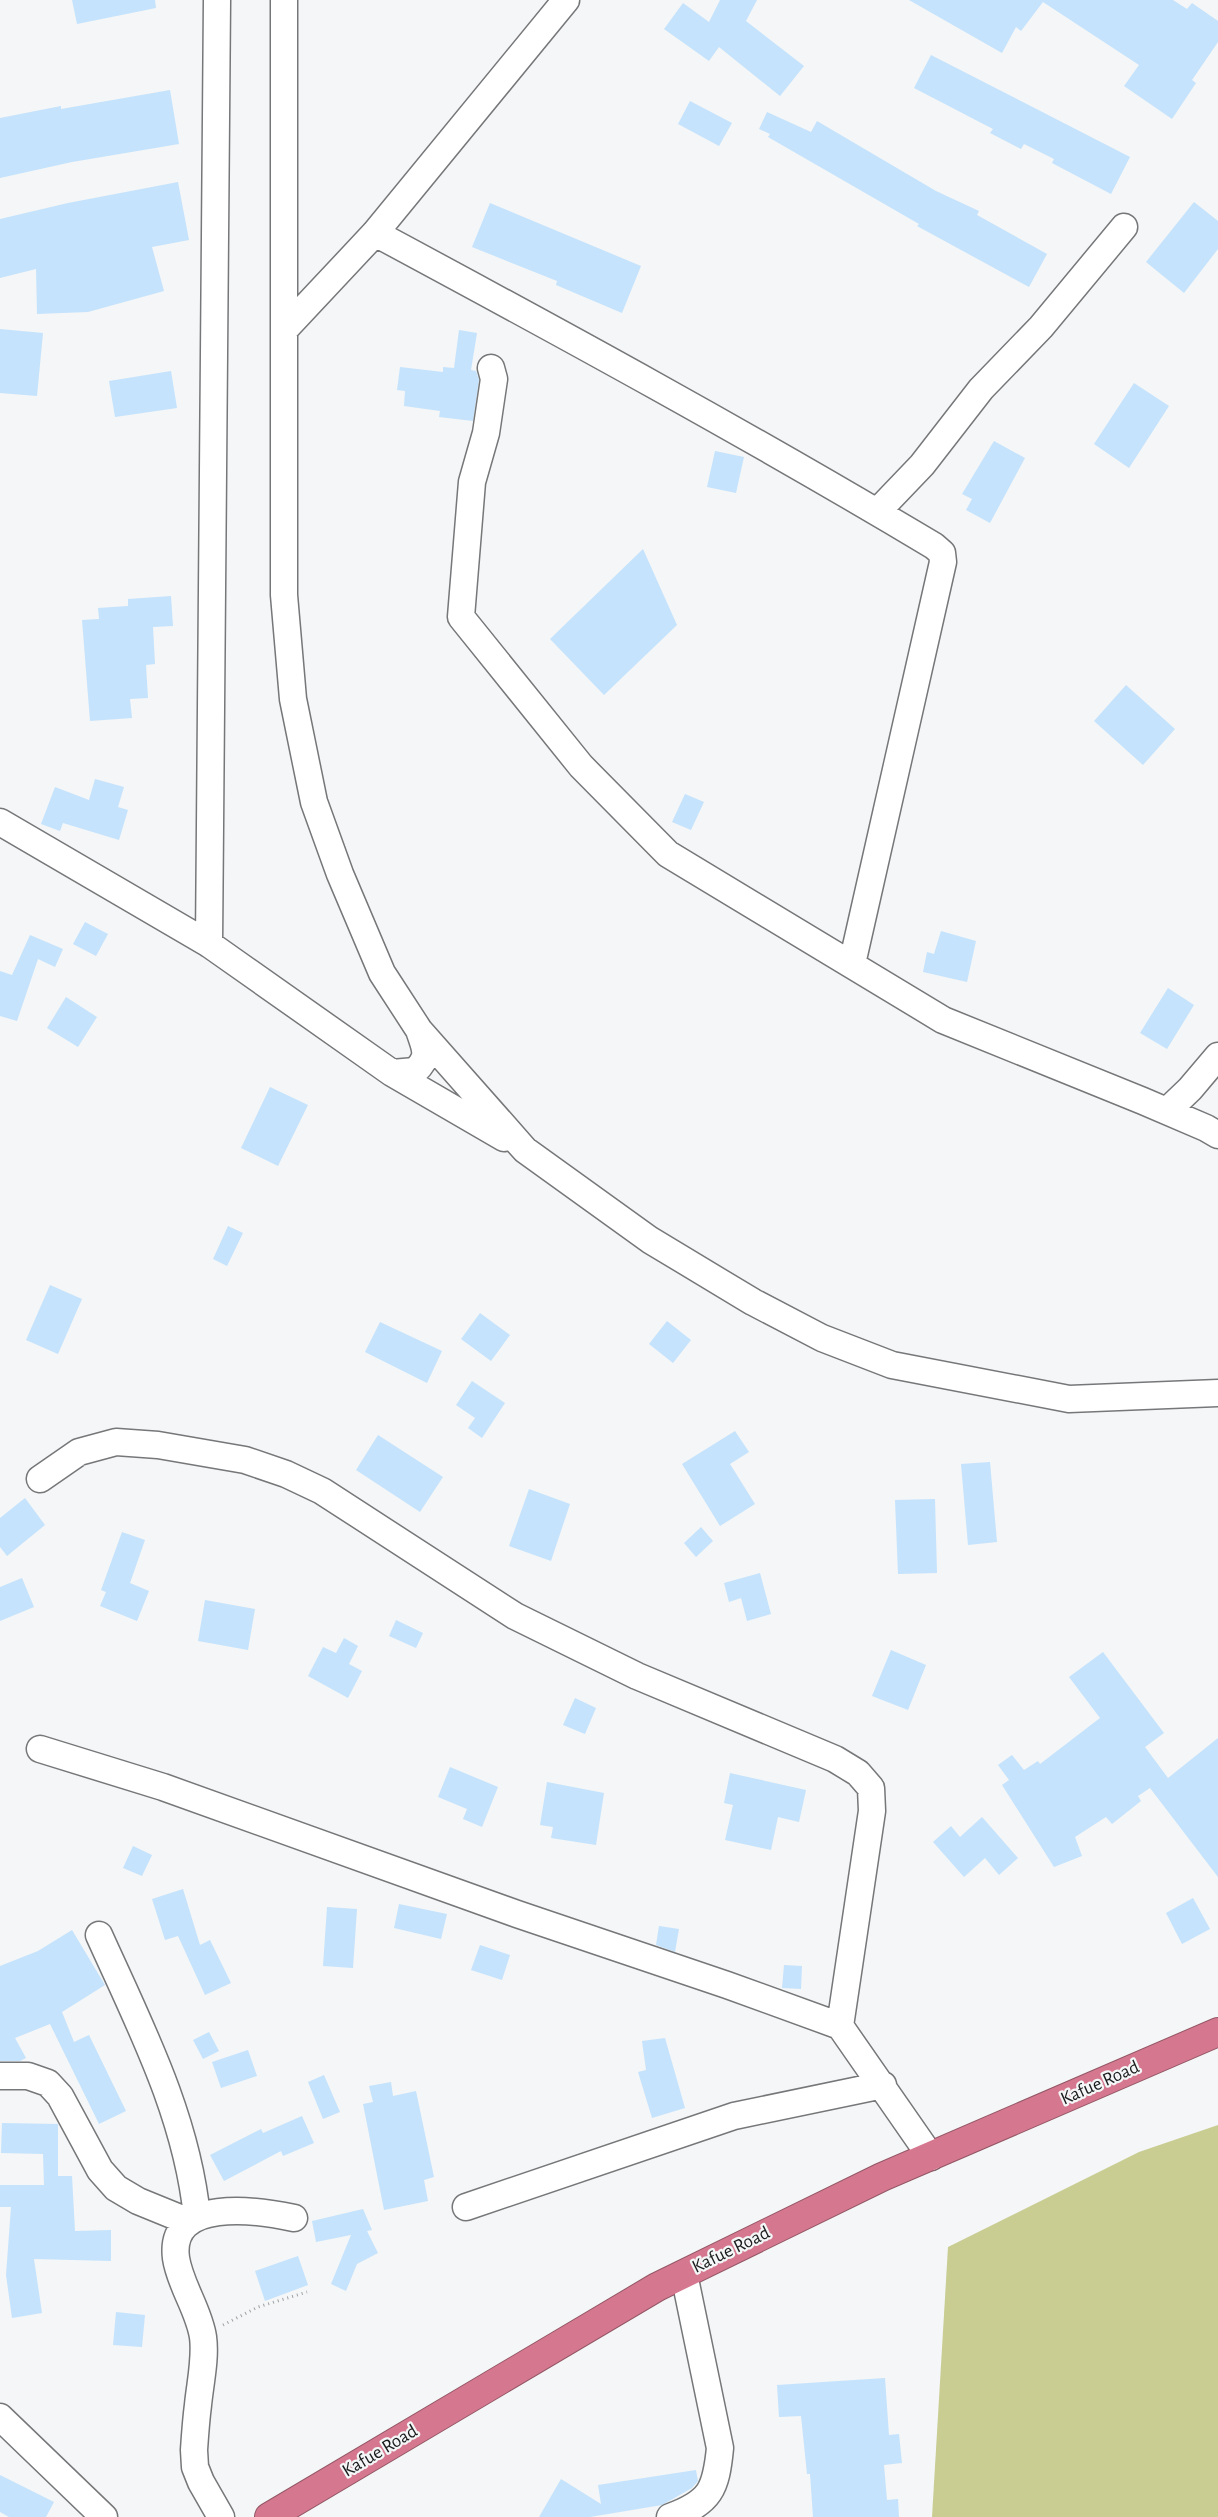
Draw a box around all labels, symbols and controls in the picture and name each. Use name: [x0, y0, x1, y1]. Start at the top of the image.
street label: Kafue Road: [1058, 2057, 1142, 2109]
street label: Kafue Road: [689, 2223, 773, 2277]
street label: Kafue Road: [339, 2421, 421, 2481]

